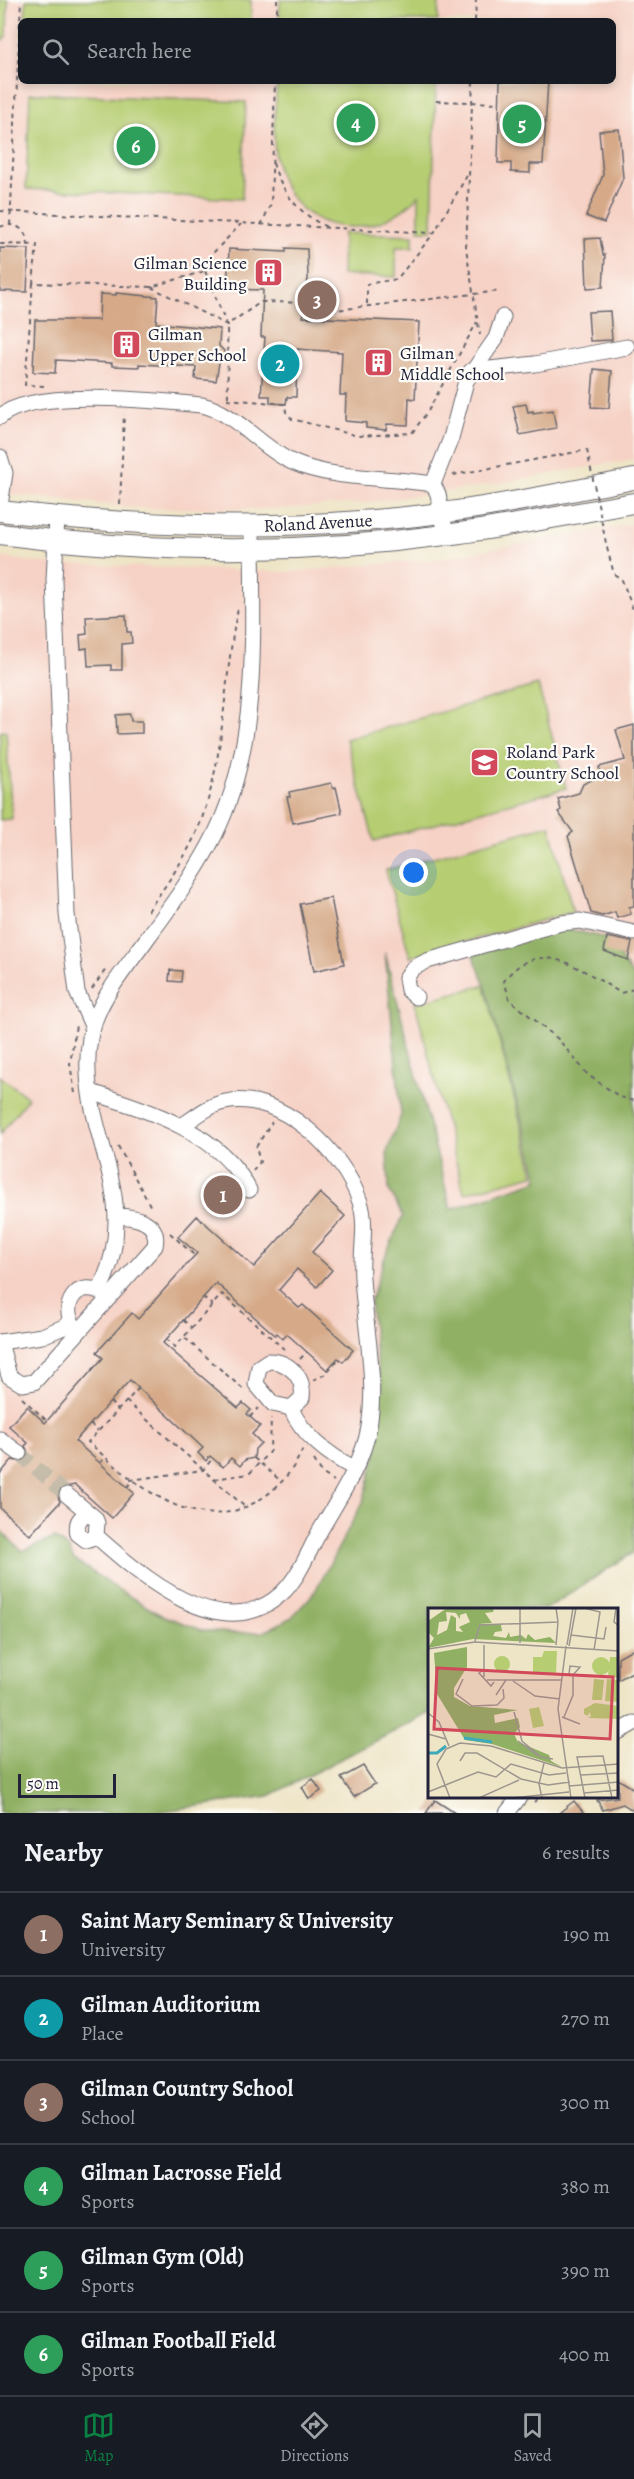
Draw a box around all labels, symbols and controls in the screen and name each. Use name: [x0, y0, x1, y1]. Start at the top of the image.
search box: [18, 18, 616, 84]
icon: search: [39, 35, 72, 68]
text: Search here: [87, 36, 192, 66]
pin: 4: [336, 100, 376, 146]
pin: 5: [502, 102, 542, 146]
pin: 6: [116, 124, 156, 168]
place label: Gilman Science Building: [134, 251, 247, 296]
building icon: Gilman Science Building: [252, 257, 284, 289]
pin: 3: [298, 278, 336, 322]
place label: Gilman Upper School: [148, 322, 247, 367]
building icon: Gilman Upper School: [111, 328, 143, 360]
place label: Gilman Middle School: [400, 341, 505, 386]
pin: 2: [260, 342, 300, 386]
building icon: Gilman Middle School: [363, 347, 395, 379]
street label: Roland Avenue: [263, 508, 373, 538]
place label: Roland Park Country School: [506, 740, 620, 785]
school or university icon: Roland Park Country School: [469, 746, 501, 778]
your location: [399, 858, 428, 887]
pin: 1: [204, 1172, 242, 1218]
inset map: [428, 1608, 619, 1798]
scale bar: [18, 1771, 116, 1798]
text: 50 m: [27, 1773, 59, 1795]
text: Nearby: [24, 1835, 103, 1870]
text: 6 results: [542, 1839, 610, 1866]
text: Saint Mary Seminary & University: [81, 1906, 393, 1936]
text: 1: [40, 1921, 47, 1948]
text: 190 m: [563, 1921, 610, 1948]
text: University: [81, 1936, 165, 1963]
text: Gilman Auditorium: [81, 1990, 261, 2020]
text: 2: [39, 2005, 48, 2032]
text: 270 m: [561, 2005, 610, 2032]
text: Place: [81, 2020, 123, 2047]
text: Gilman Country School: [81, 2074, 293, 2104]
text: 3: [39, 2089, 48, 2116]
text: 300 m: [560, 2089, 610, 2116]
text: School: [81, 2104, 135, 2131]
text: Gilman Lacrosse Field: [81, 2158, 282, 2188]
text: 4: [39, 2173, 48, 2200]
text: 380 m: [561, 2173, 610, 2200]
text: Sports: [81, 2188, 134, 2215]
text: Gilman Gym (Old): [81, 2242, 244, 2272]
text: 5: [39, 2257, 48, 2284]
text: 390 m: [561, 2257, 610, 2284]
text: Sports: [81, 2272, 134, 2299]
text: Gilman Football Field: [81, 2326, 276, 2356]
text: 6: [39, 2341, 48, 2368]
text: 400 m: [559, 2341, 610, 2368]
text: Sports: [81, 2356, 134, 2383]
tab: Map: [82, 2409, 115, 2467]
tab: Directions: [280, 2409, 349, 2467]
tab: Saved: [514, 2409, 552, 2467]

